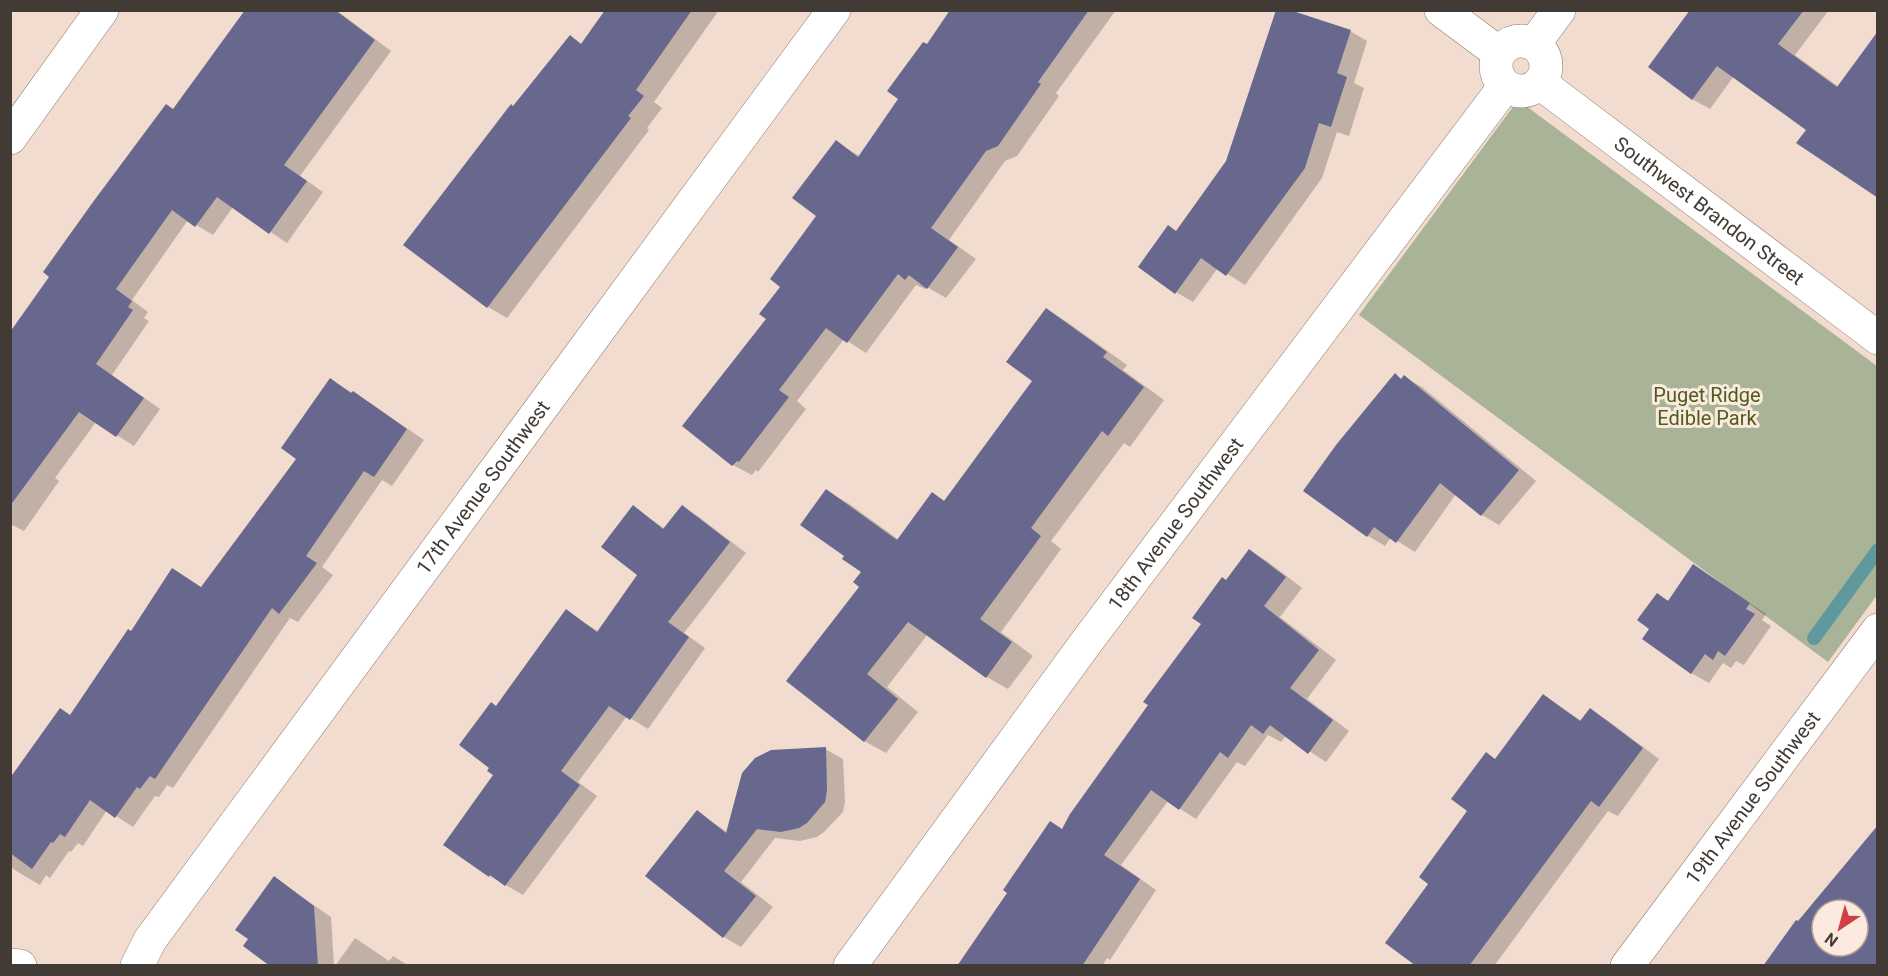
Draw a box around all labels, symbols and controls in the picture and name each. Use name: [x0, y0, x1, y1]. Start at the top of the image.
street label: Southwest Brandon Street: [1610, 131, 1809, 290]
park label: Puget Ridge Edible Park: [1653, 383, 1761, 430]
street label: 17th Avenue Southwest: [411, 396, 555, 579]
street label: 18th Avenue Southwest: [1103, 433, 1248, 615]
street label: 19th Avenue Southwest: [1680, 707, 1825, 889]
north arrow: [1810, 898, 1870, 958]
text: N: [1821, 929, 1842, 951]

